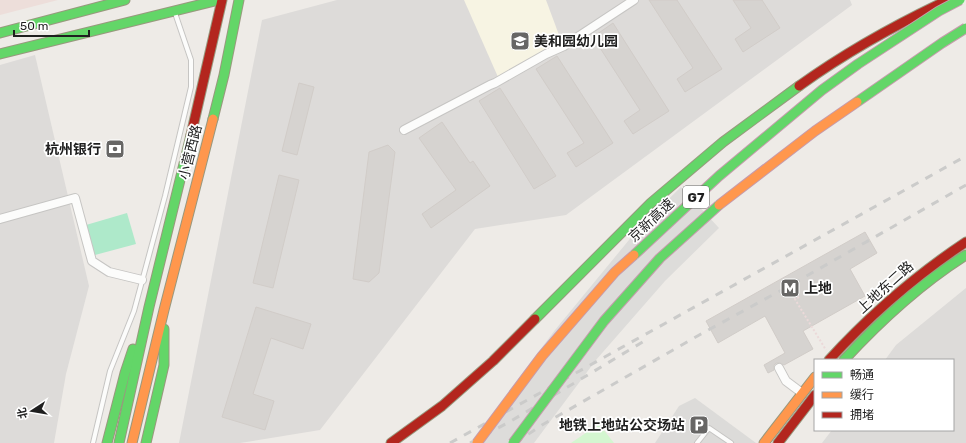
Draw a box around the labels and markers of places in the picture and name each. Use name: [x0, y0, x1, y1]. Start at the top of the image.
school or university icon: 美和园幼儿园: [509, 30, 531, 52]
place label: 美和园幼儿园: [534, 33, 618, 50]
bank icon: 杭州银行: [104, 138, 126, 160]
place label: 杭州银行: [45, 141, 101, 158]
metro station icon: 上地: [779, 277, 801, 299]
place label: 上地: [804, 280, 832, 297]
parking icon: 地铁上地站公交场站: [688, 414, 710, 436]
place label: 地铁上地站公交场站: [559, 417, 685, 434]

